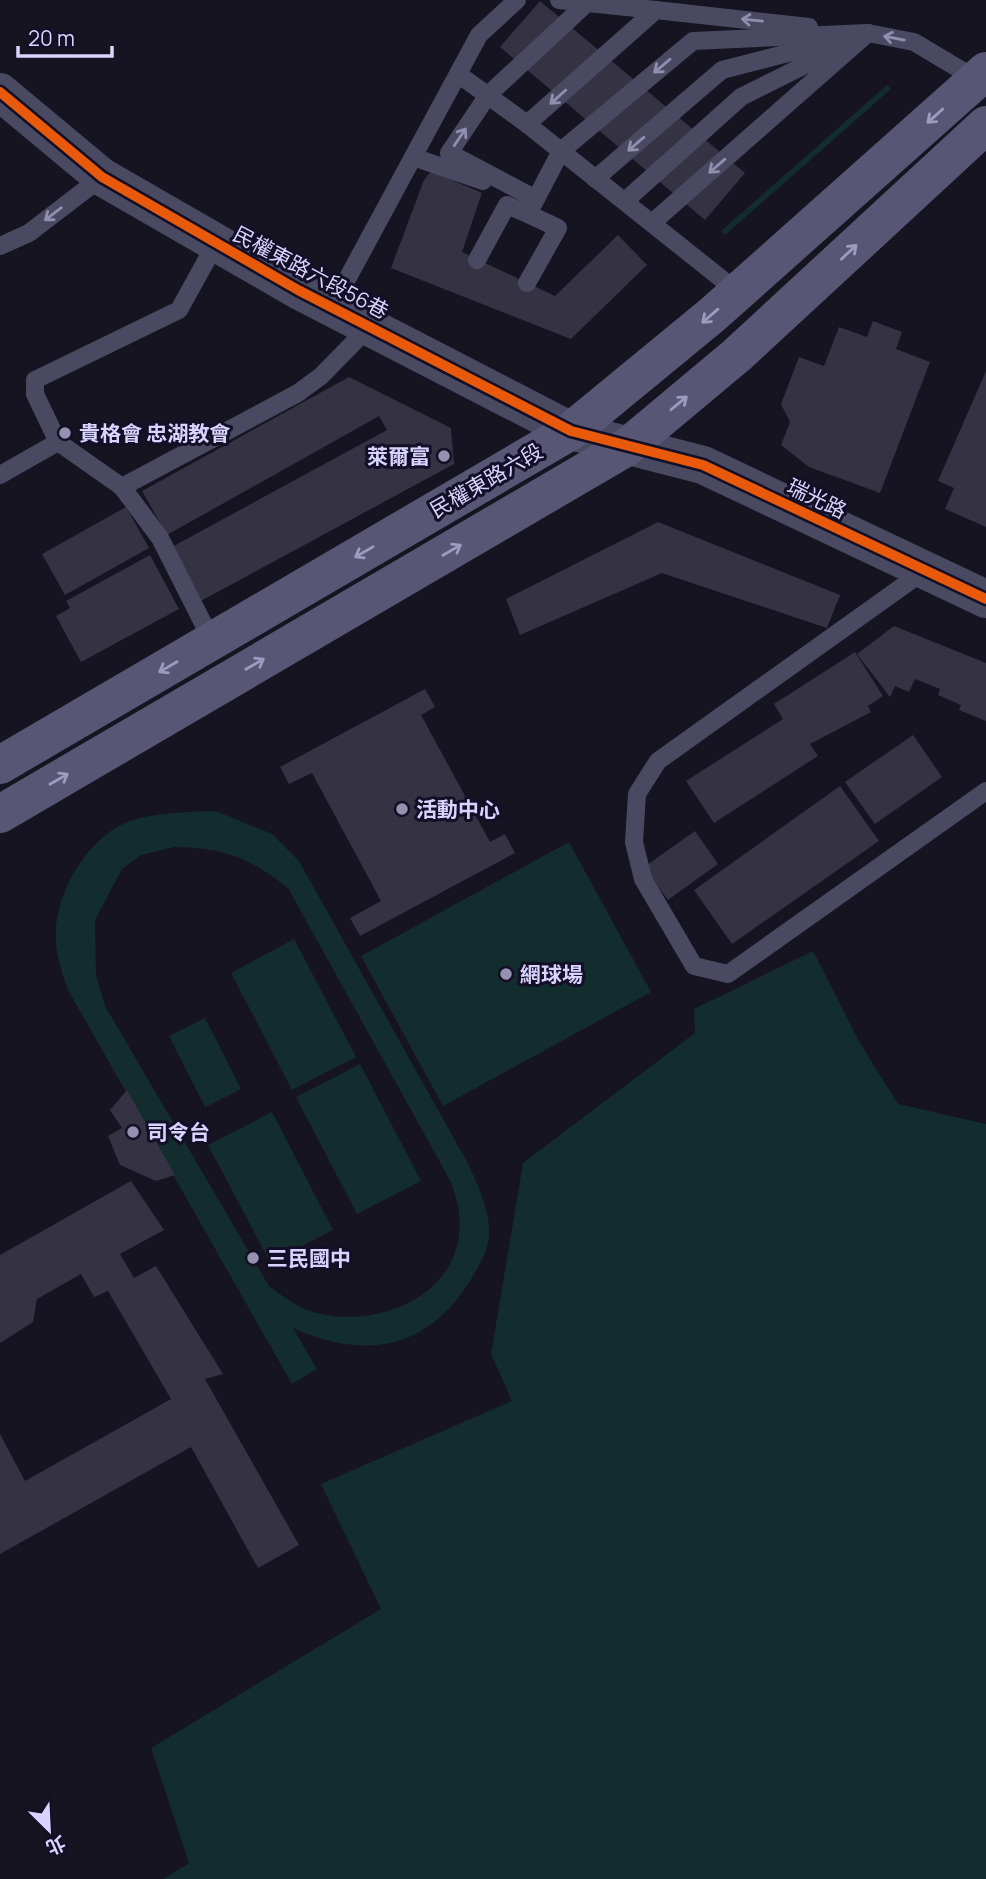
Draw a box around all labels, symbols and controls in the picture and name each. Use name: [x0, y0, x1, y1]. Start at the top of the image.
scale bar: [18, 14, 112, 58]
one-way arrow: [741, 14, 764, 27]
text: 20 m: [28, 24, 75, 52]
one-way arrow: [883, 31, 906, 44]
one-way arrow: [654, 58, 672, 74]
one-way arrow: [549, 89, 567, 105]
one-way arrow: [926, 108, 944, 124]
one-way arrow: [453, 128, 467, 148]
one-way arrow: [628, 136, 646, 152]
one-way arrow: [708, 158, 726, 174]
one-way arrow: [44, 207, 63, 222]
street label: 民權東路六段56巷: [228, 219, 394, 325]
one-way arrow: [840, 243, 857, 260]
one-way arrow: [702, 308, 720, 324]
one-way arrow: [670, 396, 688, 411]
place label: 貴格會 忠湖教會: [79, 419, 230, 447]
marker: 貴格會 忠湖教會: [57, 425, 73, 441]
street label: 民權東路六段: [424, 436, 548, 524]
place label: 萊爾富: [367, 442, 430, 470]
marker: 萊爾富: [436, 448, 452, 464]
street label: 瑞光路: [783, 472, 851, 524]
one-way arrow: [441, 543, 461, 557]
one-way arrow: [355, 545, 375, 559]
one-way arrow: [245, 657, 265, 671]
one-way arrow: [158, 660, 178, 674]
one-way arrow: [48, 772, 69, 785]
place label: 活動中心: [416, 795, 500, 823]
marker: 活動中心: [394, 801, 410, 817]
place label: 網球場: [520, 960, 583, 988]
marker: 網球場: [498, 966, 514, 982]
place label: 司令台: [147, 1118, 210, 1146]
marker: 司令台: [125, 1124, 141, 1140]
place label: 三民國中: [267, 1244, 351, 1272]
marker: 三民國中: [245, 1250, 261, 1266]
north arrow: [14, 1795, 84, 1865]
text: 北: [42, 1830, 70, 1861]

